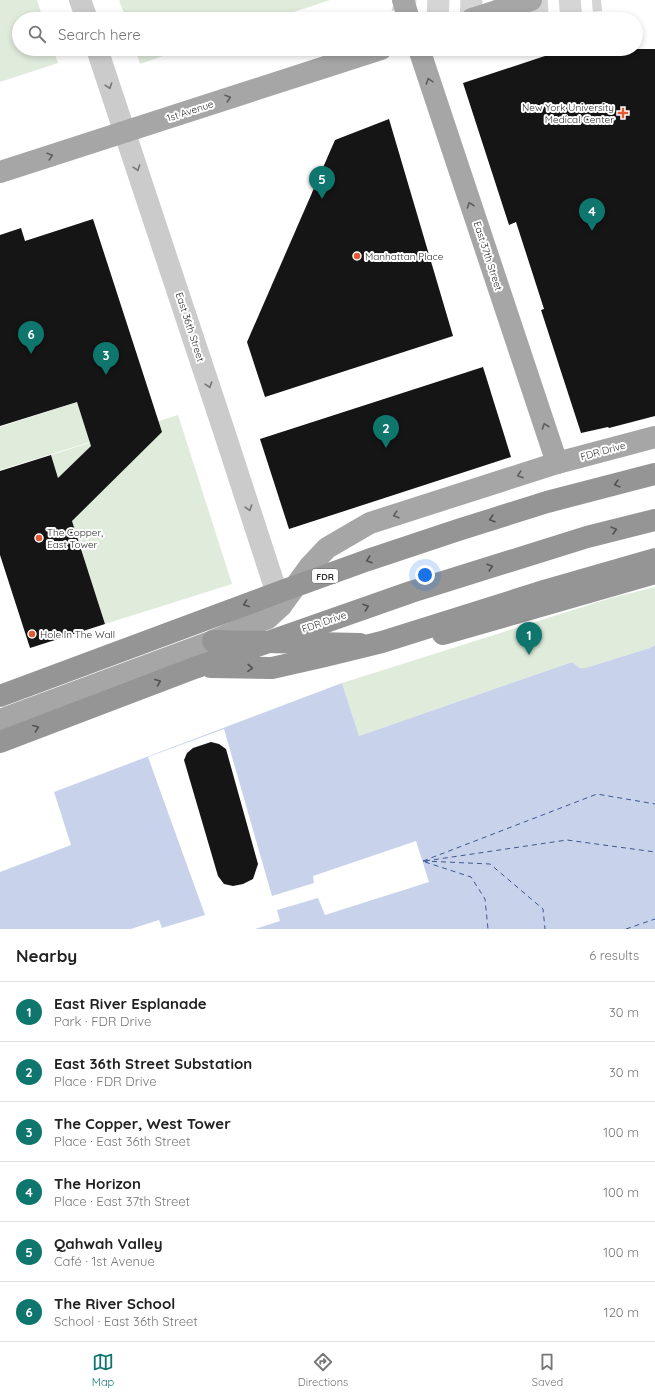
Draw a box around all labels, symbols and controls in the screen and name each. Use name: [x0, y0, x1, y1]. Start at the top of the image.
search box: [12, 12, 643, 56]
icon: search: [26, 23, 48, 45]
text: Search here: [58, 25, 141, 44]
one-way arrow: [425, 78, 434, 85]
one-way arrow: [104, 82, 113, 89]
one-way arrow: [224, 95, 231, 103]
street label: 1st Avenue: [165, 97, 216, 125]
place label: New York University Medical Center: [522, 101, 614, 126]
marker: New York University Medical Center: [617, 107, 629, 119]
one-way arrow: [46, 152, 53, 161]
one-way arrow: [132, 165, 140, 172]
pin: 5: [309, 166, 335, 199]
pin: 4: [579, 198, 605, 231]
one-way arrow: [467, 201, 475, 208]
street label: East 37th Street: [471, 220, 506, 293]
place label: Manhattan Place: [365, 250, 444, 263]
marker: Manhattan Place: [352, 251, 362, 261]
street label: East 36th Street: [173, 291, 208, 364]
pin: 6: [18, 321, 44, 354]
pin: 3: [93, 342, 119, 375]
one-way arrow: [204, 381, 212, 388]
pin: 2: [373, 415, 399, 448]
one-way arrow: [541, 423, 549, 430]
street label: FDR Drive: [579, 439, 627, 463]
one-way arrow: [517, 470, 524, 479]
one-way arrow: [614, 479, 621, 488]
one-way arrow: [244, 505, 253, 512]
one-way arrow: [393, 510, 400, 519]
one-way arrow: [489, 515, 496, 523]
place label: The Copper, East Tower: [47, 526, 103, 551]
one-way arrow: [611, 526, 618, 535]
marker: The Copper, East Tower: [34, 533, 44, 543]
one-way arrow: [365, 556, 372, 564]
one-way arrow: [486, 563, 493, 572]
your location: [415, 565, 435, 585]
road number: FDR: [312, 569, 338, 583]
one-way arrow: [243, 600, 250, 608]
one-way arrow: [362, 603, 369, 612]
street label: FDR Drive: [300, 608, 348, 636]
pin: 1: [516, 622, 542, 655]
place label: Hole In The Wall: [40, 628, 115, 641]
marker: Hole In The Wall: [27, 629, 37, 639]
one-way arrow: [247, 664, 253, 672]
one-way arrow: [154, 678, 161, 687]
one-way arrow: [33, 725, 40, 733]
text: Nearby: [16, 945, 77, 966]
text: 6 results: [589, 947, 639, 963]
text: East River Esplanade: [54, 994, 207, 1013]
text: 1: [26, 1004, 32, 1020]
text: 30 m: [609, 1004, 639, 1020]
text: Park · FDR Drive: [54, 1013, 151, 1029]
text: East 36th Street Substation: [54, 1054, 252, 1073]
text: 2: [25, 1064, 33, 1080]
text: 30 m: [609, 1064, 639, 1080]
text: Place · FDR Drive: [54, 1073, 157, 1089]
text: The Copper, West Tower: [54, 1114, 231, 1133]
text: 3: [26, 1124, 32, 1140]
text: 100 m: [603, 1124, 639, 1140]
text: Place · East 36th Street: [54, 1133, 190, 1149]
text: The Horizon: [54, 1174, 141, 1193]
text: 4: [25, 1184, 33, 1200]
text: 100 m: [603, 1184, 639, 1200]
text: Place · East 37th Street: [54, 1193, 190, 1209]
text: Qahwah Valley: [54, 1234, 162, 1253]
text: 5: [25, 1244, 33, 1260]
text: 100 m: [603, 1244, 639, 1260]
text: Café · 1st Avenue: [54, 1253, 155, 1269]
text: The River School: [54, 1294, 175, 1313]
text: 6: [25, 1304, 33, 1320]
text: 120 m: [604, 1304, 639, 1320]
text: School · East 36th Street: [54, 1313, 198, 1329]
tab: Map: [92, 1351, 114, 1389]
tab: Directions: [298, 1351, 348, 1389]
tab: Saved: [532, 1351, 563, 1389]

